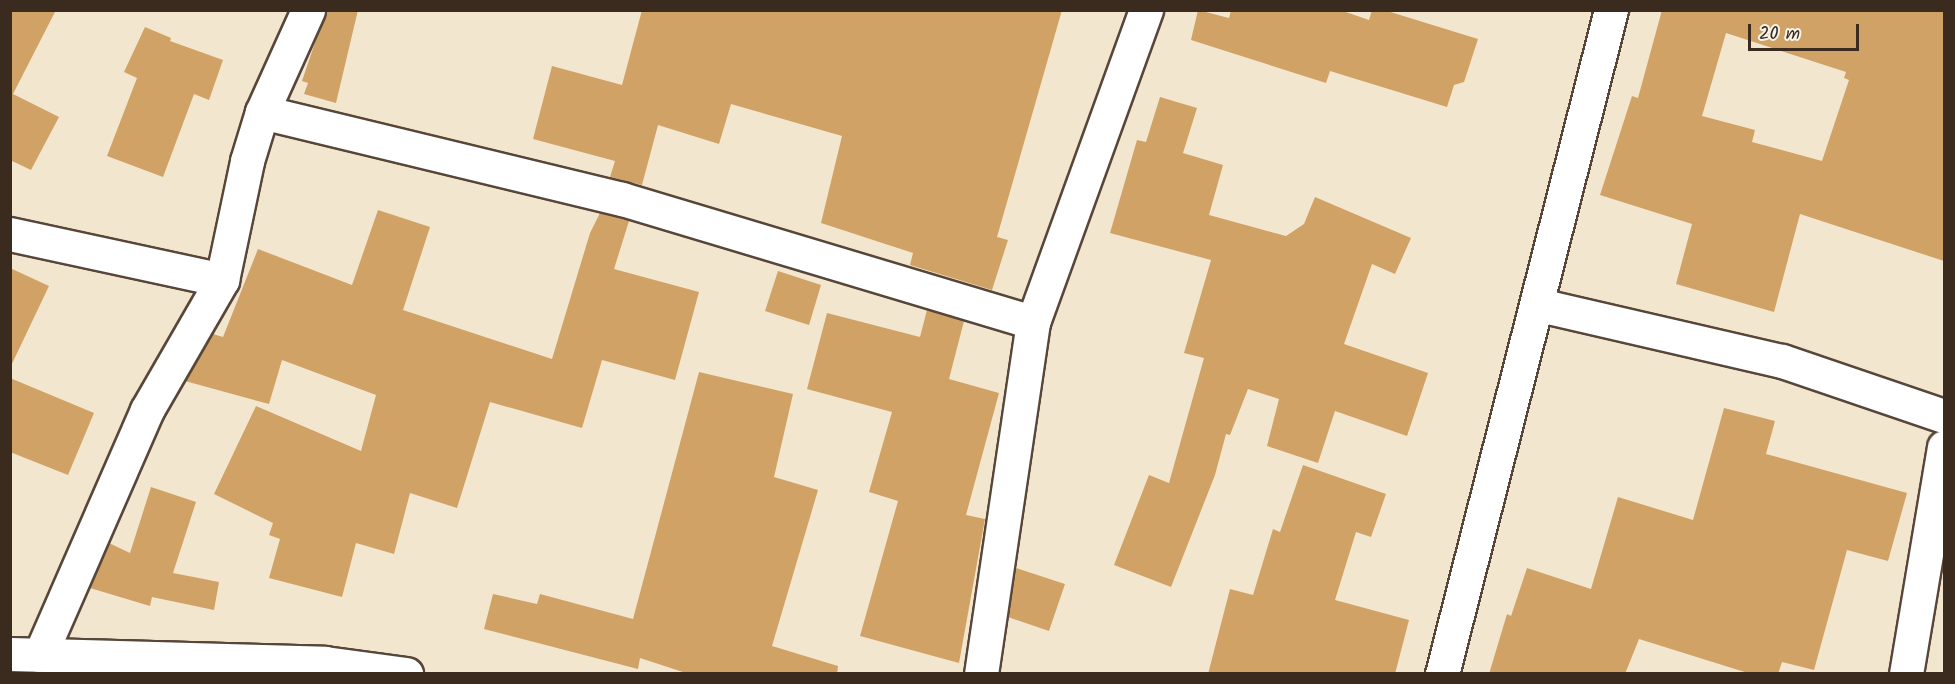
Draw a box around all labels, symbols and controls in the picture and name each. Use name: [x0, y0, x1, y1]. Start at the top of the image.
scale bar: [1751, 12, 1862, 50]
text: 20 m: [1759, 20, 1800, 49]

